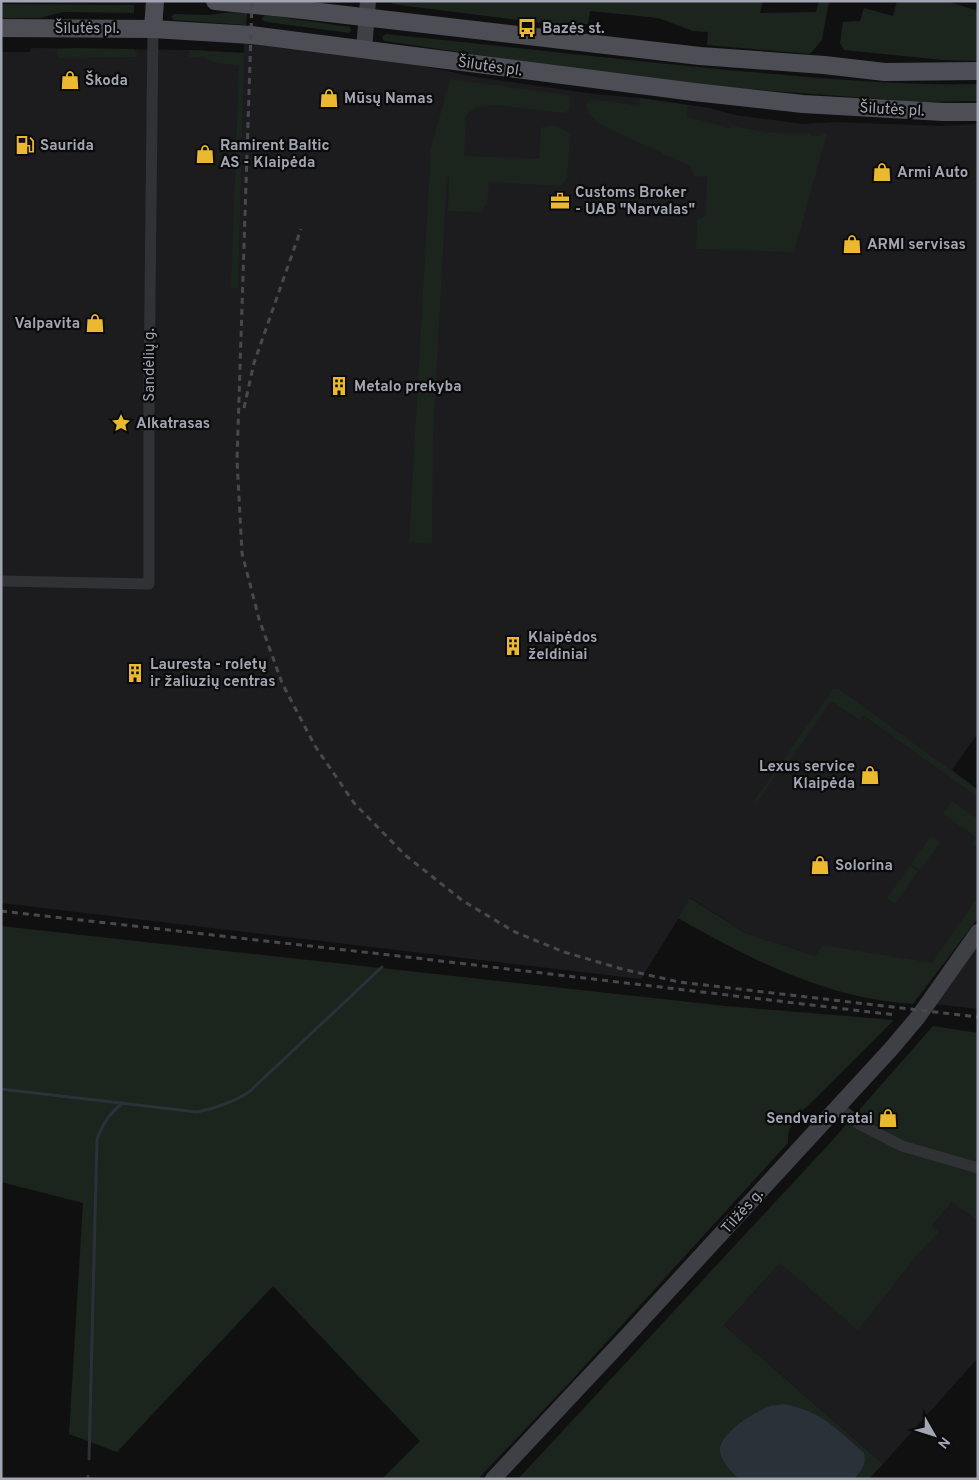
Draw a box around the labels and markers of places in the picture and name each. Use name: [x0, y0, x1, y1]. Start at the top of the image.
bus stop icon: Bazės st.: [516, 17, 538, 39]
place label: Bazės st.: [542, 20, 605, 39]
shop icon: Škoda: [59, 69, 81, 91]
place label: Škoda: [85, 70, 128, 91]
shop icon: Mūsų Namas: [318, 87, 340, 109]
place label: Mūsų Namas: [344, 90, 433, 109]
fuel station icon: Saurida: [14, 134, 36, 156]
place label: Saurida: [40, 137, 94, 156]
place label: Ramirent Baltic AS - Klaipėda: [220, 137, 330, 173]
shop icon: Ramirent Baltic AS - Klaipėda: [194, 143, 216, 165]
shop icon: Armi Auto: [871, 161, 893, 183]
place label: Armi Auto: [897, 164, 968, 183]
place label: Customs Broker - UAB "Narvalas": [575, 184, 695, 220]
office icon: Customs Broker - UAB "Narvalas": [549, 190, 571, 212]
shop icon: ARMI servisas: [841, 233, 863, 255]
place label: ARMI servisas: [867, 236, 966, 255]
shop icon: Valpavita: [84, 312, 106, 334]
place label: Valpavita: [14, 315, 80, 334]
building icon: Metalo prekyba: [328, 375, 350, 397]
place label: Metalo prekyba: [354, 378, 462, 397]
place icon: Alkatrasas: [110, 412, 132, 434]
place label: Alkatrasas: [136, 415, 210, 434]
place label: Klaipėdos želdiniai: [528, 629, 597, 665]
building icon: Klaipėdos želdiniai: [502, 635, 524, 657]
place label: Lauresta - roletų ir žaliuzių centras: [150, 656, 276, 692]
building icon: Lauresta - roletų ir žaliuzių centras: [124, 662, 146, 684]
place label: Lexus service Klaipėda: [759, 758, 855, 794]
shop icon: Lexus service Klaipėda: [859, 764, 881, 786]
shop icon: Solorina: [809, 854, 831, 876]
place label: Solorina: [835, 857, 893, 876]
shop icon: Sendvario ratai: [877, 1107, 899, 1129]
place label: Sendvario ratai: [766, 1110, 873, 1129]

